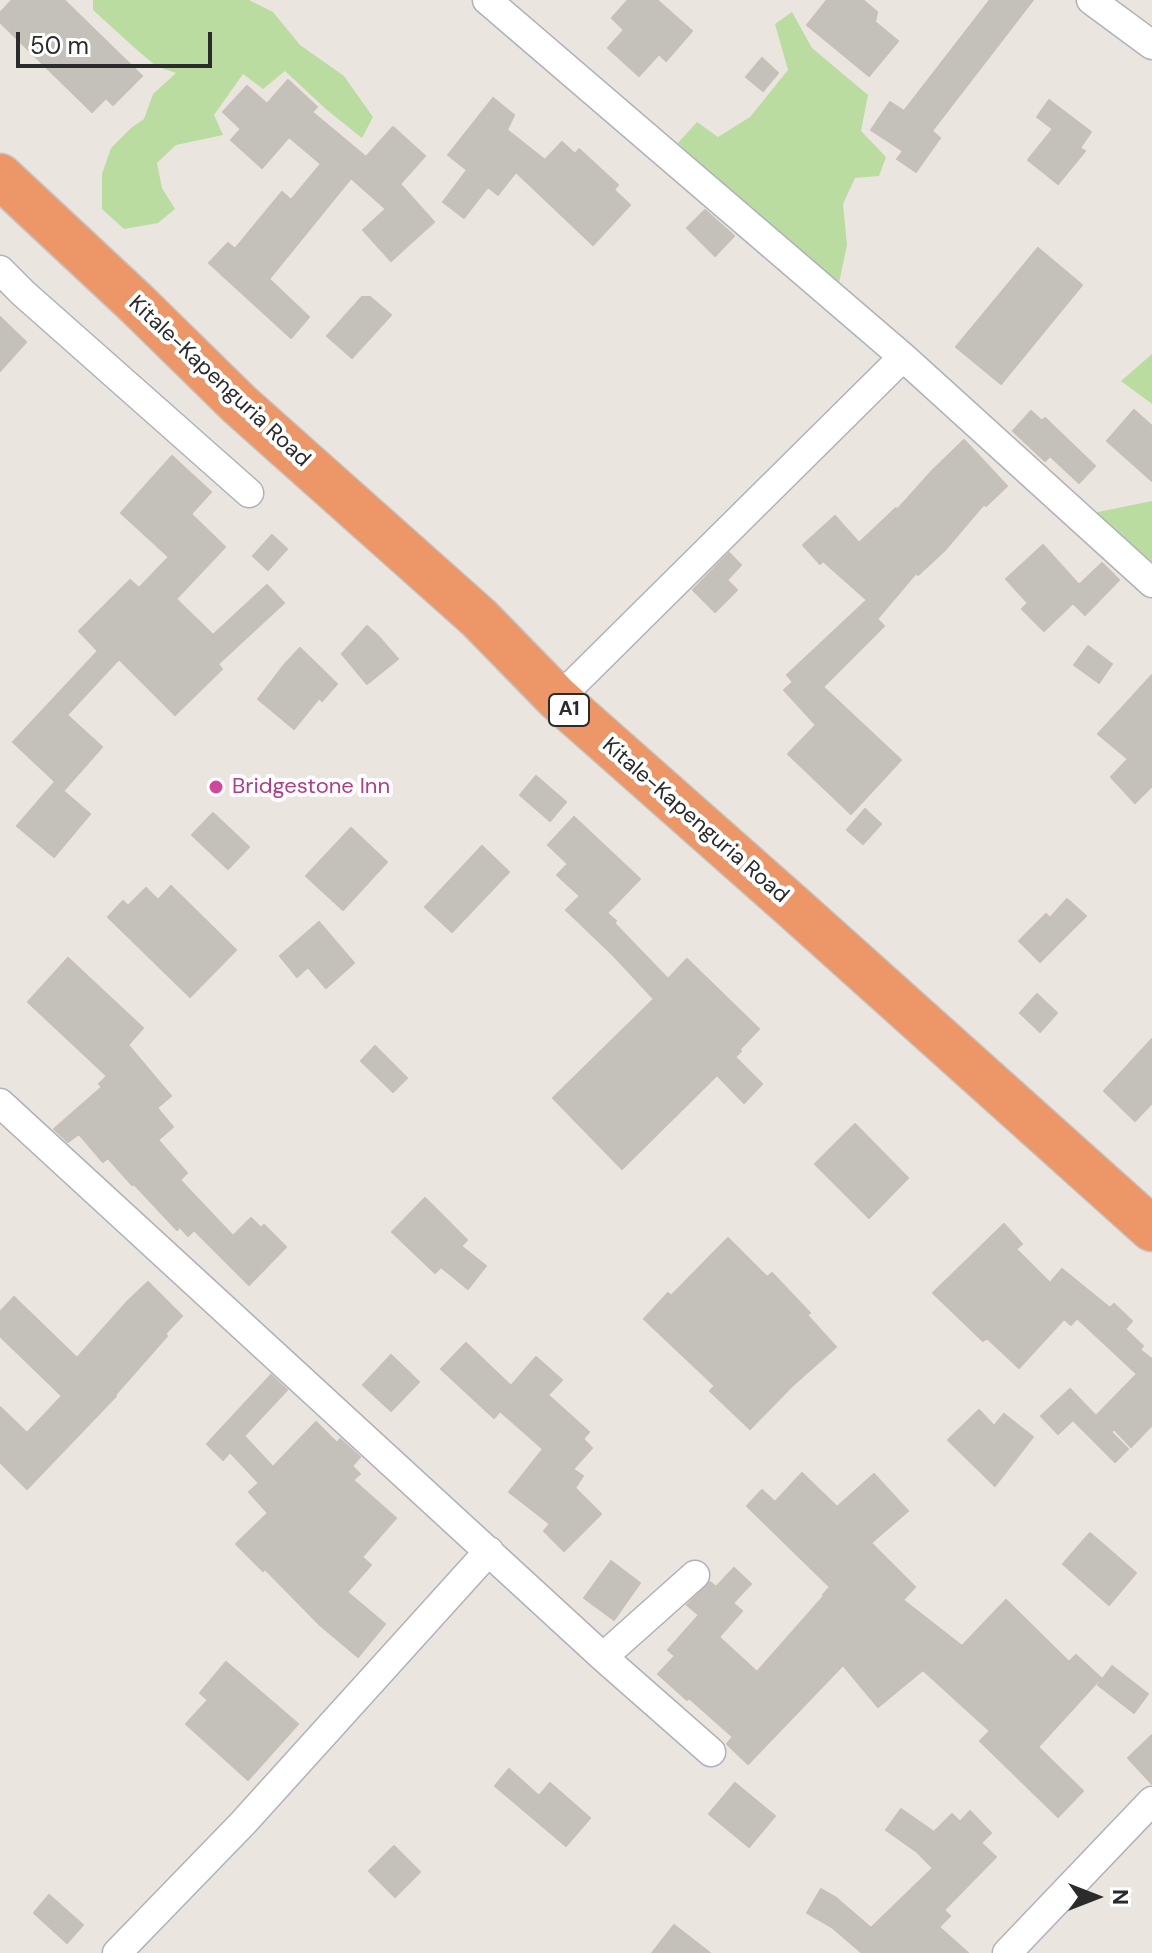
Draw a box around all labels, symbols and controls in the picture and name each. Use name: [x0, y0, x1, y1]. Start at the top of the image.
scale bar: [20, 16, 216, 66]
text: 50 m: [30, 30, 89, 61]
street label: Kitale-Kapenguria Road: [123, 291, 315, 473]
road number: A1: [549, 694, 589, 726]
street label: Kitale-Kapenguria Road: [596, 733, 794, 909]
place label: Bridgestone Inn: [232, 774, 390, 800]
marker: Bridgestone Inn: [207, 778, 225, 796]
north arrow: [1056, 1857, 1136, 1937]
text: N: [1106, 1889, 1135, 1905]

